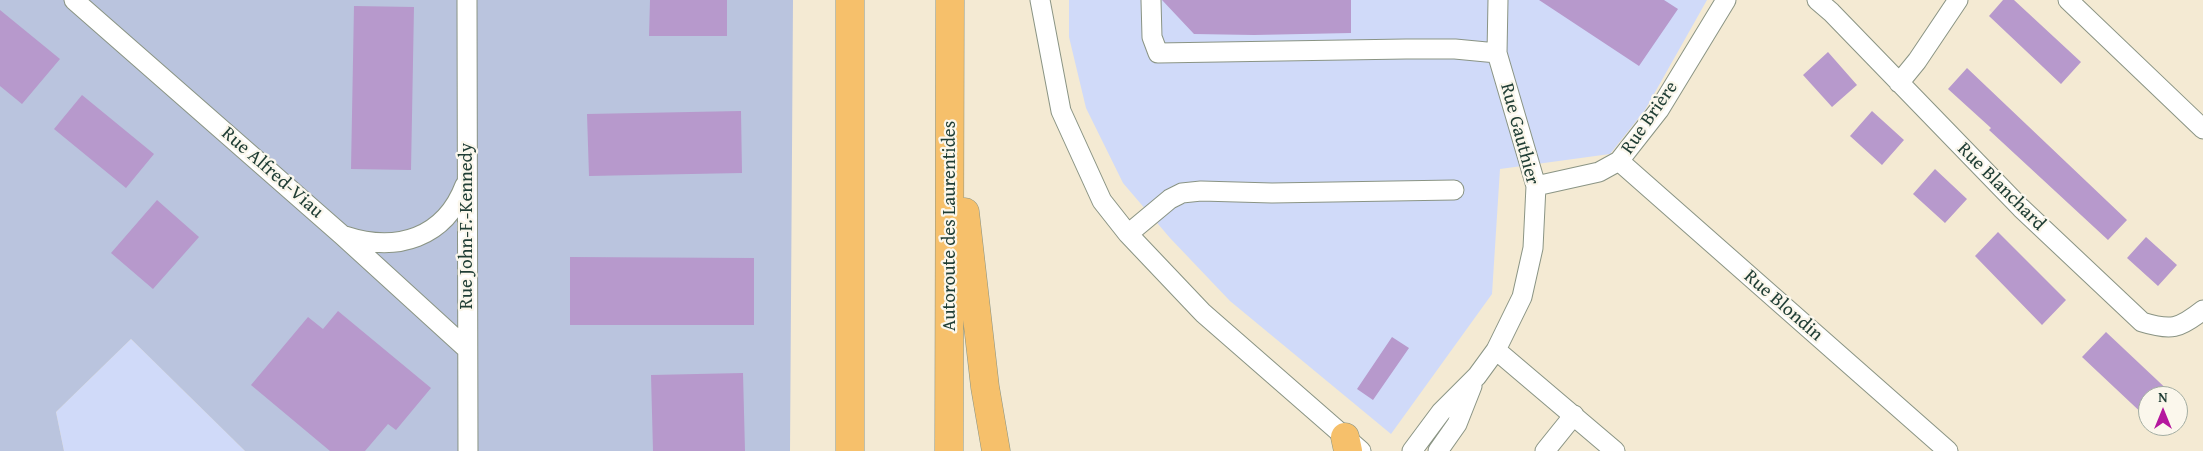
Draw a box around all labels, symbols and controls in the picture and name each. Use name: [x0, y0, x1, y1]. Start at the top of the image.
street label: Rue Brière: [1617, 77, 1683, 159]
street label: Rue Gauthier: [1494, 81, 1544, 187]
street label: Autoroute des Laurentides: [939, 121, 961, 331]
street label: Rue Alfred-Viau: [216, 123, 328, 223]
street label: Rue Blanchard: [1952, 138, 2050, 236]
street label: Rue John-F.-Kennedy: [456, 143, 478, 309]
street label: Rue Blondin: [1739, 266, 1827, 346]
north arrow: [2138, 386, 2188, 436]
text: N: [2158, 387, 2168, 407]

